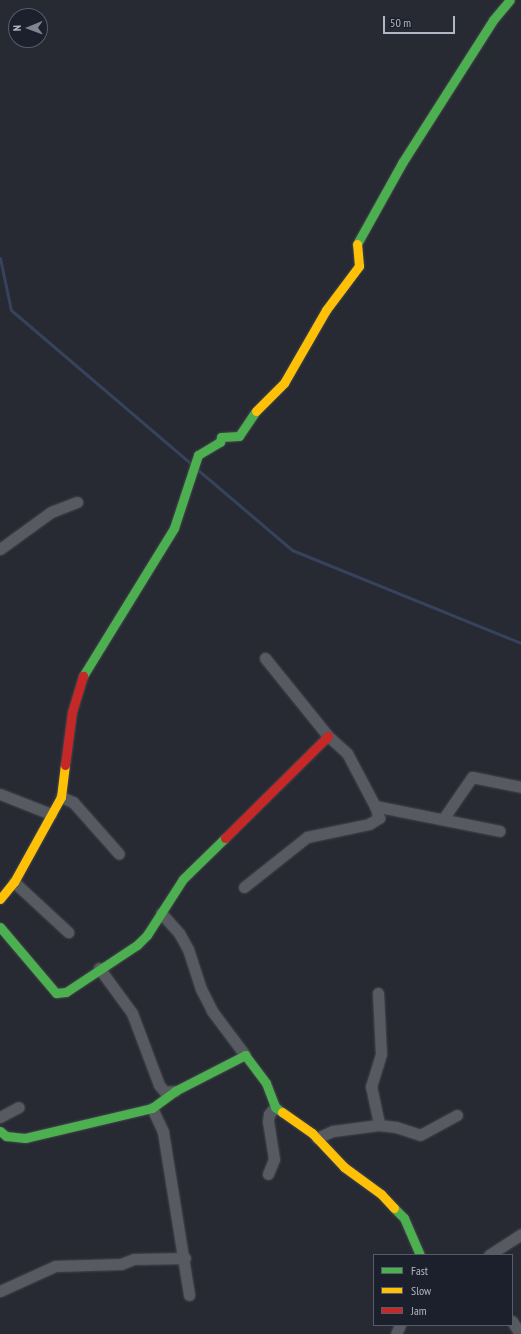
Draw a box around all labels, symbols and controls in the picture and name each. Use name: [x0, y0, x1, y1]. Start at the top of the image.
north arrow: [8, 8, 48, 48]
scale bar: [385, 8, 457, 34]
text: 50 m: [390, 15, 411, 30]
text: N: [10, 25, 24, 31]
legend: [373, 1254, 513, 1326]
text: Fast: [411, 1263, 428, 1278]
text: Slow: [411, 1283, 431, 1298]
text: Jam: [411, 1303, 427, 1318]

